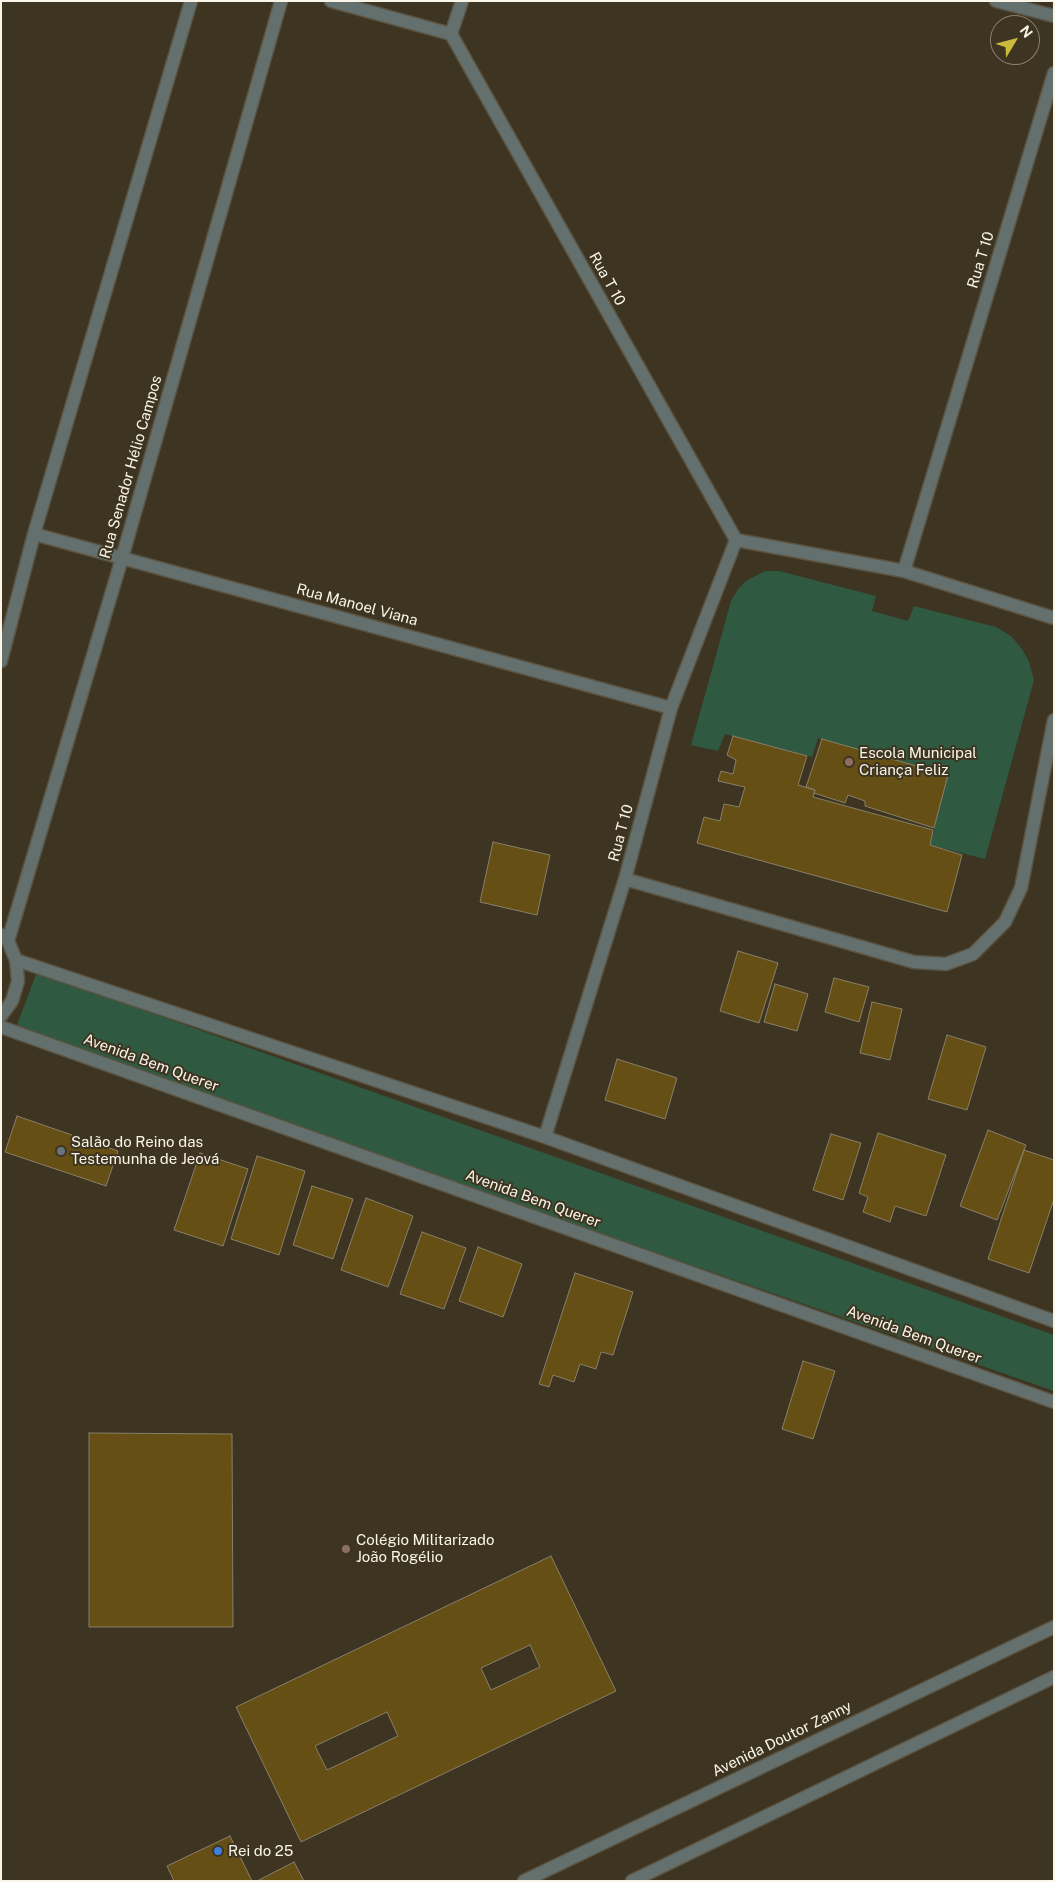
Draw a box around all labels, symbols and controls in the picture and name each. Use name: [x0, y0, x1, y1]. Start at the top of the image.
north arrow: [990, 15, 1040, 65]
text: N: [1016, 22, 1036, 41]
street label: Rua T 10: [964, 229, 998, 291]
street label: Rua T 10: [585, 249, 629, 309]
street label: Rua Senador Hélio Campos: [96, 373, 166, 561]
street label: Rua Manoel Viana: [294, 580, 420, 630]
place label: Escola Municipal Criança Feliz: [859, 744, 977, 779]
marker: Escola Municipal Criança Feliz: [843, 756, 855, 768]
street label: Rua T 10: [605, 802, 637, 864]
street label: Avenida Bem Querer: [81, 1030, 221, 1096]
place label: Salão do Reino das Testemunha de Jeová: [71, 1133, 219, 1168]
marker: Salão do Reino das Testemunha de Jeová: [55, 1145, 67, 1157]
street label: Avenida Bem Querer: [463, 1166, 603, 1232]
street label: Avenida Bem Querer: [844, 1302, 984, 1368]
place label: Colégio Militarizado João Rogélio: [356, 1531, 495, 1566]
marker: Colégio Militarizado João Rogélio: [340, 1543, 352, 1555]
street label: Avenida Doutor Zanny: [709, 1697, 855, 1781]
place label: Rei do 25: [228, 1842, 293, 1860]
marker: Rei do 25: [212, 1845, 224, 1857]

